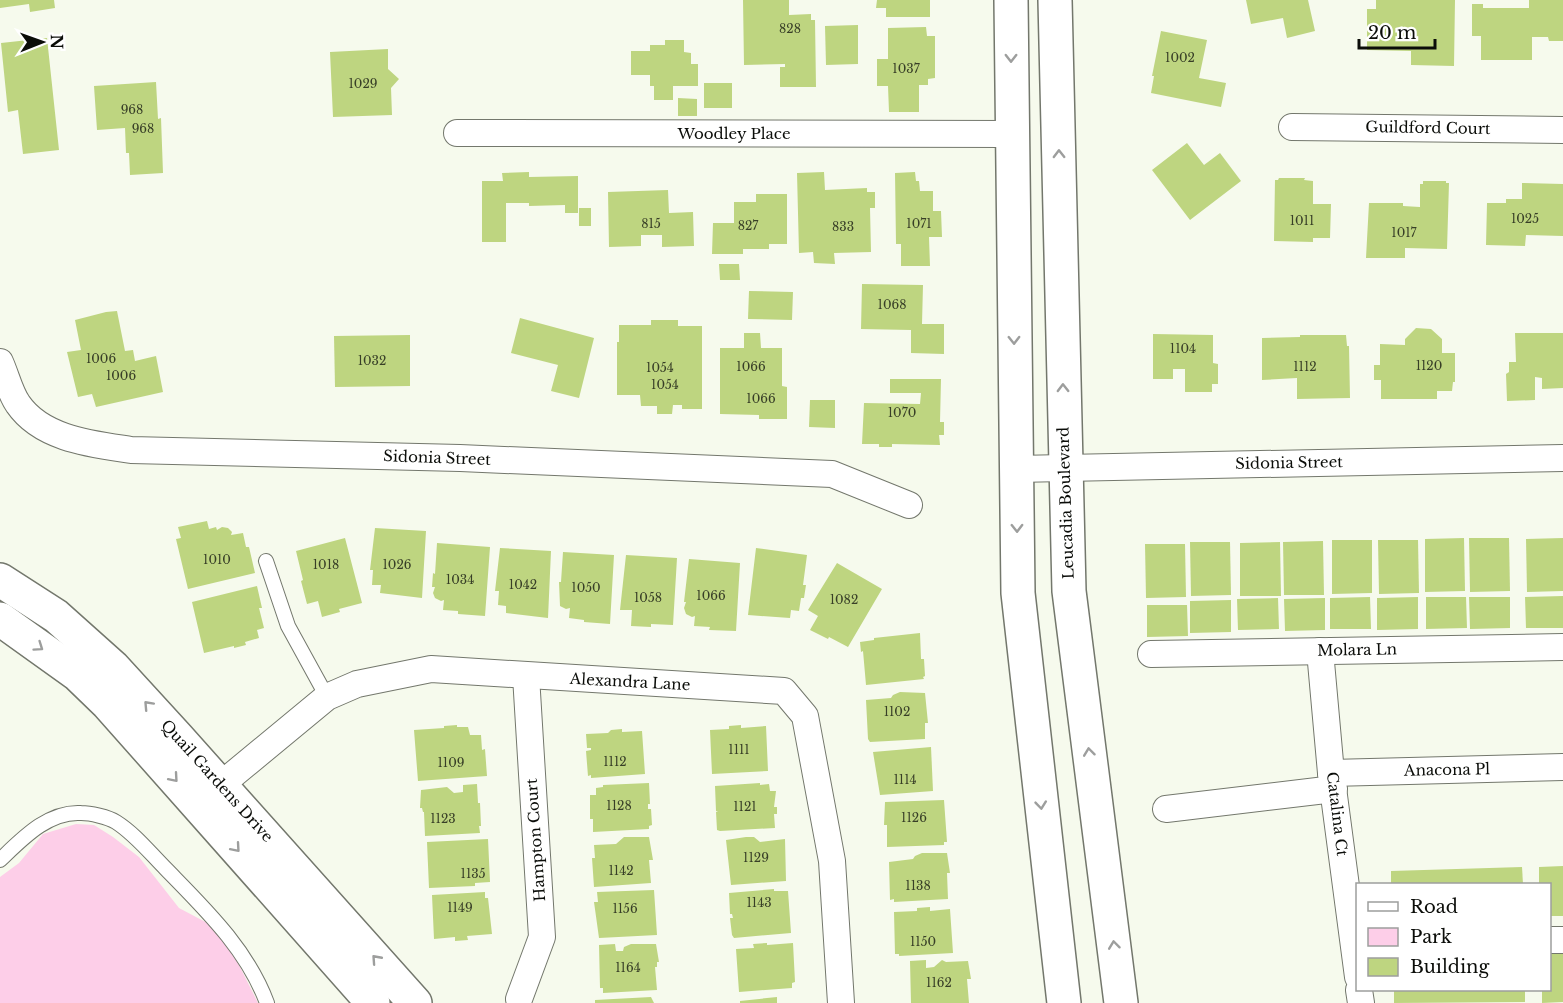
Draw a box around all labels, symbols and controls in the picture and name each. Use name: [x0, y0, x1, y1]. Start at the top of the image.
north arrow: [12, 12, 72, 72]
scale bar: [1359, 12, 1436, 50]
house number: 828: [779, 21, 801, 36]
text: 20 m: [1368, 22, 1416, 44]
text: N: [47, 34, 67, 49]
house number: 1002: [1165, 50, 1195, 65]
one-way arrow: [1005, 54, 1017, 63]
house number: 1037: [892, 61, 921, 76]
house number: 1029: [348, 76, 378, 91]
house number: 968: [121, 102, 143, 117]
street label: Guildford Court: [1365, 117, 1491, 138]
house number: 968: [132, 121, 154, 136]
street label: Woodley Place: [676, 124, 791, 143]
one-way arrow: [1052, 149, 1065, 158]
house number: 1025: [1511, 211, 1539, 226]
house number: 1011: [1290, 213, 1314, 228]
house number: 815: [641, 216, 661, 231]
house number: 1071: [906, 216, 932, 231]
house number: 827: [738, 218, 759, 233]
house number: 833: [832, 219, 854, 234]
house number: 1017: [1391, 225, 1418, 240]
house number: 1068: [878, 297, 906, 312]
one-way arrow: [1008, 336, 1020, 345]
house number: 1104: [1170, 341, 1196, 356]
house number: 1006: [86, 351, 116, 366]
house number: 1032: [358, 353, 386, 368]
house number: 1120: [1416, 358, 1442, 373]
house number: 1066: [736, 359, 766, 374]
house number: 1112: [1293, 359, 1317, 374]
house number: 1054: [646, 360, 674, 375]
house number: 1006: [106, 368, 136, 383]
house number: 1054: [651, 377, 679, 392]
one-way arrow: [1057, 384, 1069, 393]
house number: 1066: [746, 391, 776, 406]
house number: 1070: [888, 405, 916, 420]
street label: Leucadia Boulevard: [1053, 426, 1078, 580]
street label: Sidonia Street: [383, 446, 492, 469]
street label: Sidonia Street: [1235, 452, 1343, 473]
one-way arrow: [1010, 523, 1023, 532]
house number: 1010: [203, 552, 231, 567]
house number: 1018: [313, 557, 339, 572]
house number: 1026: [382, 557, 412, 572]
house number: 1034: [446, 572, 474, 587]
house number: 1042: [509, 577, 537, 592]
house number: 1050: [571, 580, 601, 595]
house number: 1066: [696, 588, 726, 603]
house number: 1058: [634, 590, 662, 605]
house number: 1082: [830, 592, 858, 607]
one-way arrow: [32, 639, 43, 650]
street label: Molara Ln: [1317, 639, 1397, 660]
street label: Alexandra Lane: [568, 669, 691, 694]
one-way arrow: [144, 701, 155, 712]
house number: 1102: [884, 704, 910, 719]
street label: Quail Gardens Drive: [157, 715, 277, 846]
house number: 1111: [728, 742, 750, 757]
one-way arrow: [1083, 747, 1096, 756]
house number: 1112: [603, 754, 627, 769]
house number: 1109: [438, 755, 465, 770]
street label: Anacona Pl: [1403, 759, 1490, 780]
one-way arrow: [167, 771, 178, 782]
street label: Catalina Ct: [1323, 771, 1352, 858]
house number: 1114: [893, 772, 917, 787]
street label: Hampton Court: [522, 778, 549, 902]
house number: 1128: [606, 798, 632, 813]
house number: 1121: [733, 799, 757, 814]
one-way arrow: [1035, 801, 1047, 810]
house number: 1126: [901, 810, 927, 825]
house number: 1123: [430, 811, 456, 826]
one-way arrow: [228, 841, 239, 852]
house number: 1129: [743, 850, 769, 865]
house number: 1142: [608, 863, 634, 878]
house number: 1135: [461, 866, 486, 881]
house number: 1138: [905, 878, 931, 893]
legend: [1356, 883, 1551, 991]
house number: 1143: [746, 895, 772, 910]
text: Road: [1410, 896, 1458, 918]
house number: 1149: [447, 900, 473, 915]
house number: 1156: [612, 901, 638, 916]
text: Park: [1410, 926, 1452, 948]
house number: 1150: [910, 934, 936, 949]
one-way arrow: [1108, 940, 1120, 950]
one-way arrow: [372, 956, 383, 966]
text: Building: [1410, 956, 1489, 978]
house number: 1164: [615, 960, 641, 975]
house number: 1162: [926, 975, 952, 990]

